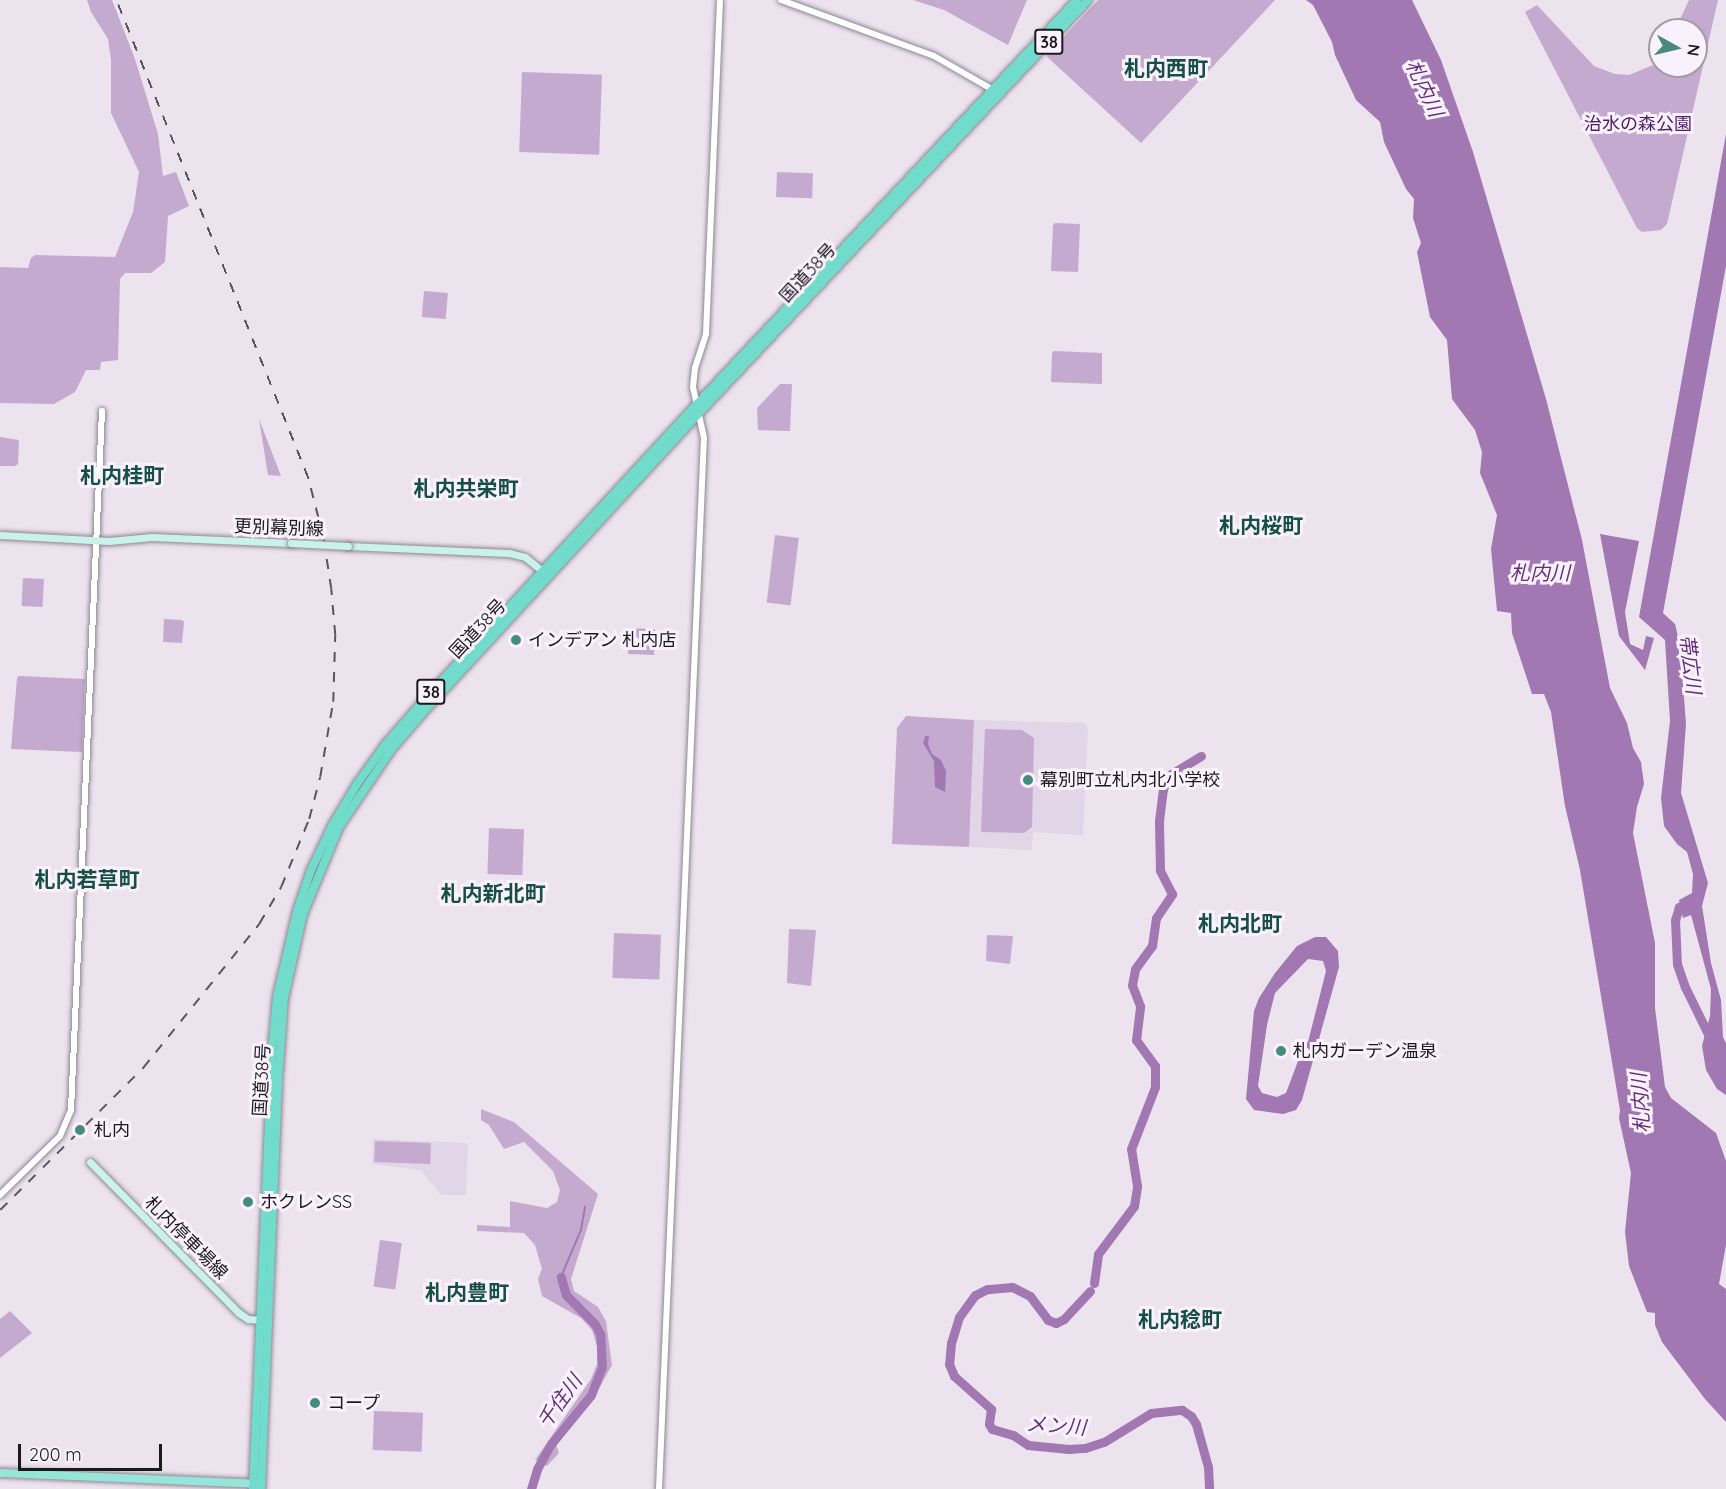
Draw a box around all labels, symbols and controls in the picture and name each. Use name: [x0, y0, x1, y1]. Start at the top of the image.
north arrow: [1648, 18, 1708, 78]
road number: 38: [1034, 29, 1064, 55]
text: N: [1683, 43, 1705, 57]
district label: 札内西町: [1124, 55, 1208, 81]
water label: 札内川: [1401, 56, 1449, 120]
park label: 治水の森公園: [1584, 113, 1692, 135]
street label: 国道38号: [775, 239, 841, 307]
district label: 札内桂町: [80, 462, 164, 488]
district label: 札内共栄町: [414, 475, 518, 501]
district label: 札内桜町: [1219, 512, 1303, 538]
street label: 更別幕別線: [234, 516, 324, 540]
water label: 札内川: [1510, 560, 1570, 584]
street label: 国道38号: [445, 595, 511, 663]
place label: インデアン 札内店: [528, 629, 677, 651]
marker: インデアン 札内店: [509, 633, 523, 647]
water label: 帯広川: [1675, 633, 1707, 695]
road number: 38: [416, 679, 446, 705]
place label: 幕別町立札内北小学校: [1040, 769, 1220, 791]
marker: 幕別町立札内北小学校: [1021, 773, 1035, 787]
district label: 札内若草町: [35, 866, 139, 892]
district label: 札内新北町: [441, 880, 545, 906]
district label: 札内北町: [1198, 910, 1282, 936]
place label: 札内ガーデン温泉: [1293, 1040, 1437, 1062]
street label: 国道38号: [249, 1043, 275, 1117]
marker: 札内ガーデン温泉: [1274, 1044, 1288, 1058]
water label: 札内川: [1626, 1072, 1654, 1134]
place label: 札内: [94, 1119, 130, 1141]
marker: 札内: [71, 1121, 89, 1139]
place label: ホクレンSS: [260, 1191, 352, 1213]
street label: 札内停車場線: [140, 1192, 232, 1284]
marker: ホクレンSS: [241, 1195, 255, 1209]
district label: 札内豊町: [425, 1279, 509, 1305]
district label: 札内稔町: [1138, 1306, 1222, 1332]
water label: 千住川: [532, 1370, 586, 1432]
place label: コープ: [327, 1392, 381, 1414]
marker: コープ: [308, 1396, 322, 1410]
water label: メン川: [1025, 1411, 1087, 1439]
scale bar: [21, 1432, 165, 1470]
text: 200 m: [29, 1443, 82, 1466]

